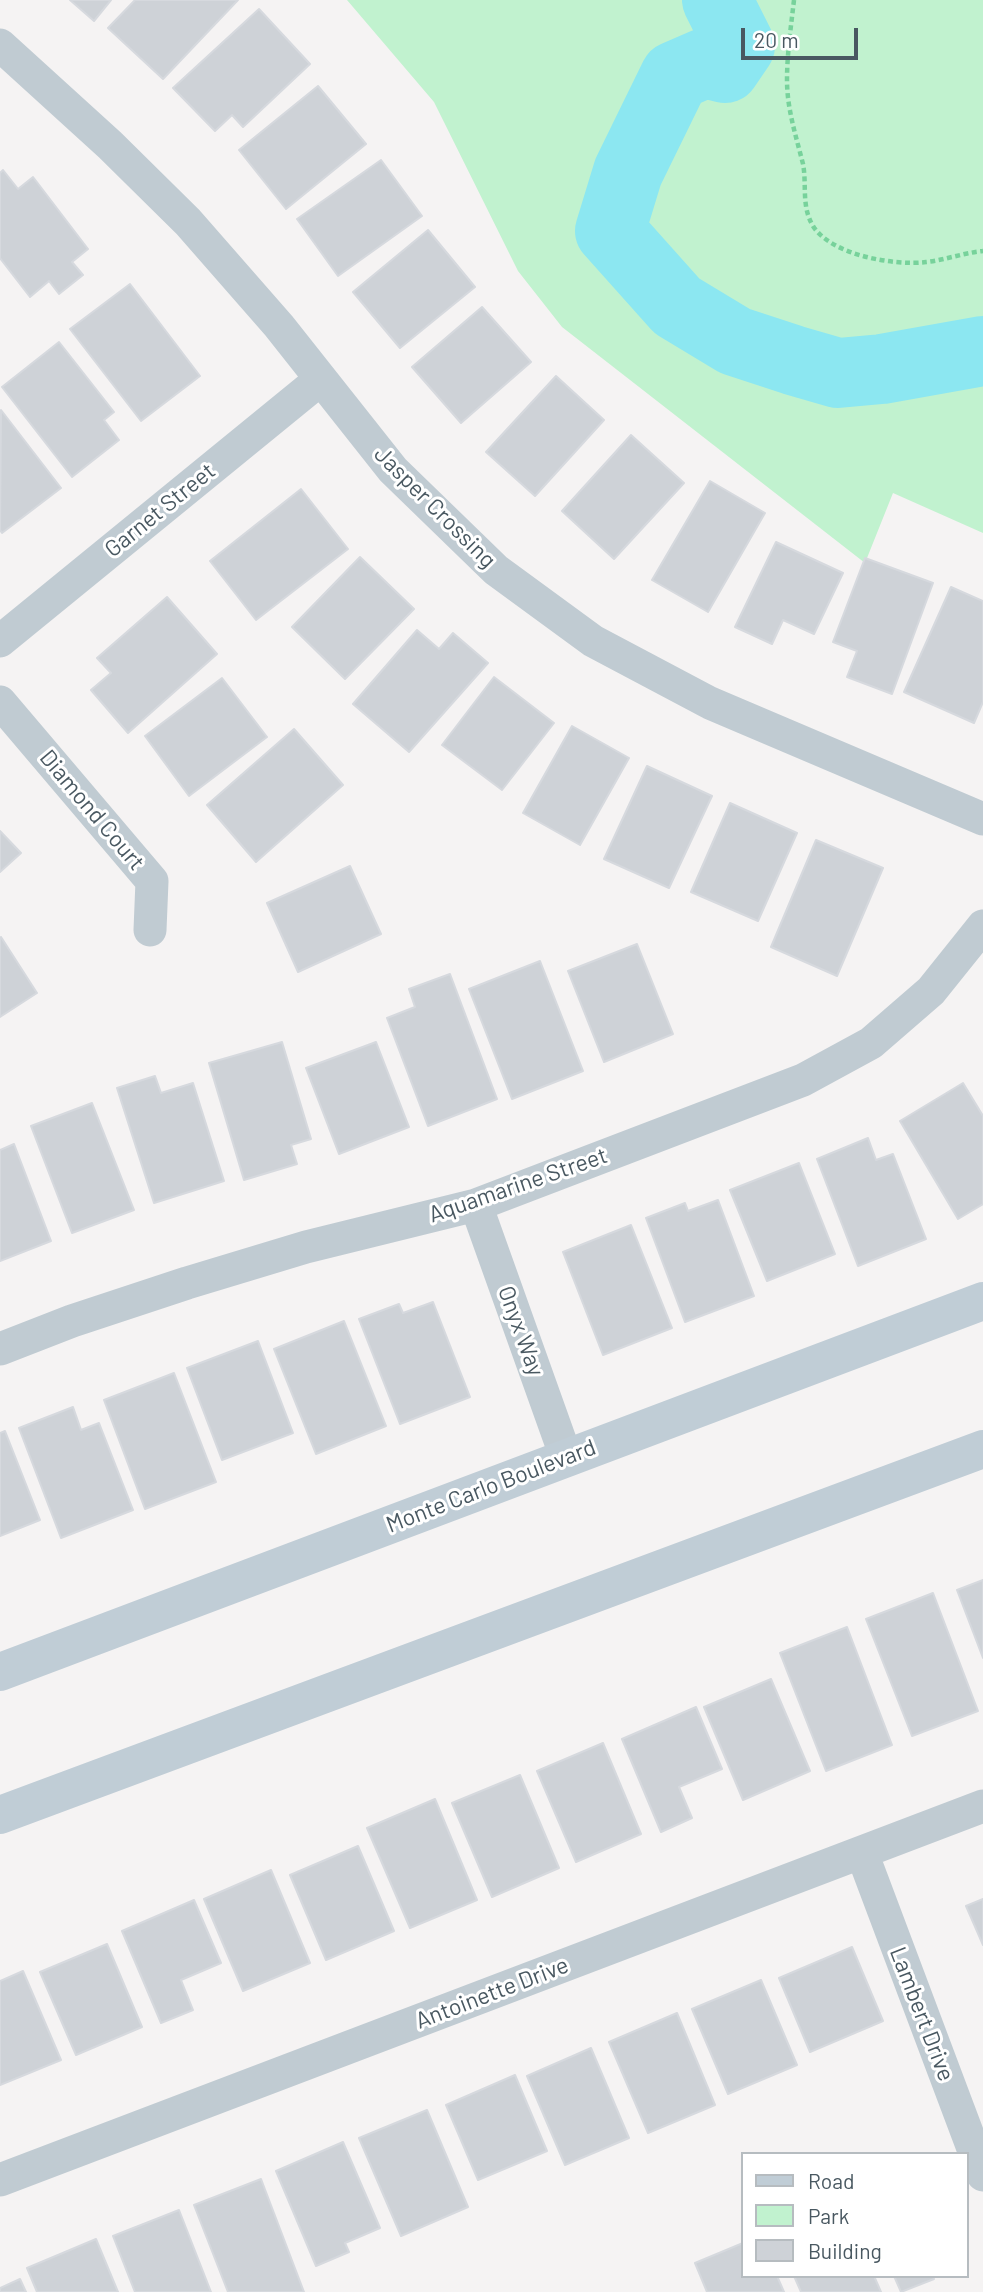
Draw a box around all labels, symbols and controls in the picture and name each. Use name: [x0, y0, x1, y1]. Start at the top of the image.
scale bar: [745, 14, 862, 58]
text: 20 m: [754, 27, 799, 52]
street label: Jasper Crossing: [368, 440, 502, 574]
street label: Garnet Street: [99, 457, 221, 563]
street label: Diamond Court: [34, 744, 150, 876]
street label: Aquamarine Street: [425, 1141, 611, 1229]
street label: Onyx Way: [492, 1282, 550, 1380]
street label: Monte Carlo Boulevard: [382, 1433, 600, 1539]
street label: Lambert Drive: [884, 1943, 960, 2085]
street label: Antoinette Drive: [412, 1951, 572, 2035]
legend: [741, 2152, 969, 2278]
text: Road: [808, 2168, 854, 2193]
text: Park: [808, 2203, 849, 2228]
text: Building: [808, 2238, 882, 2263]

